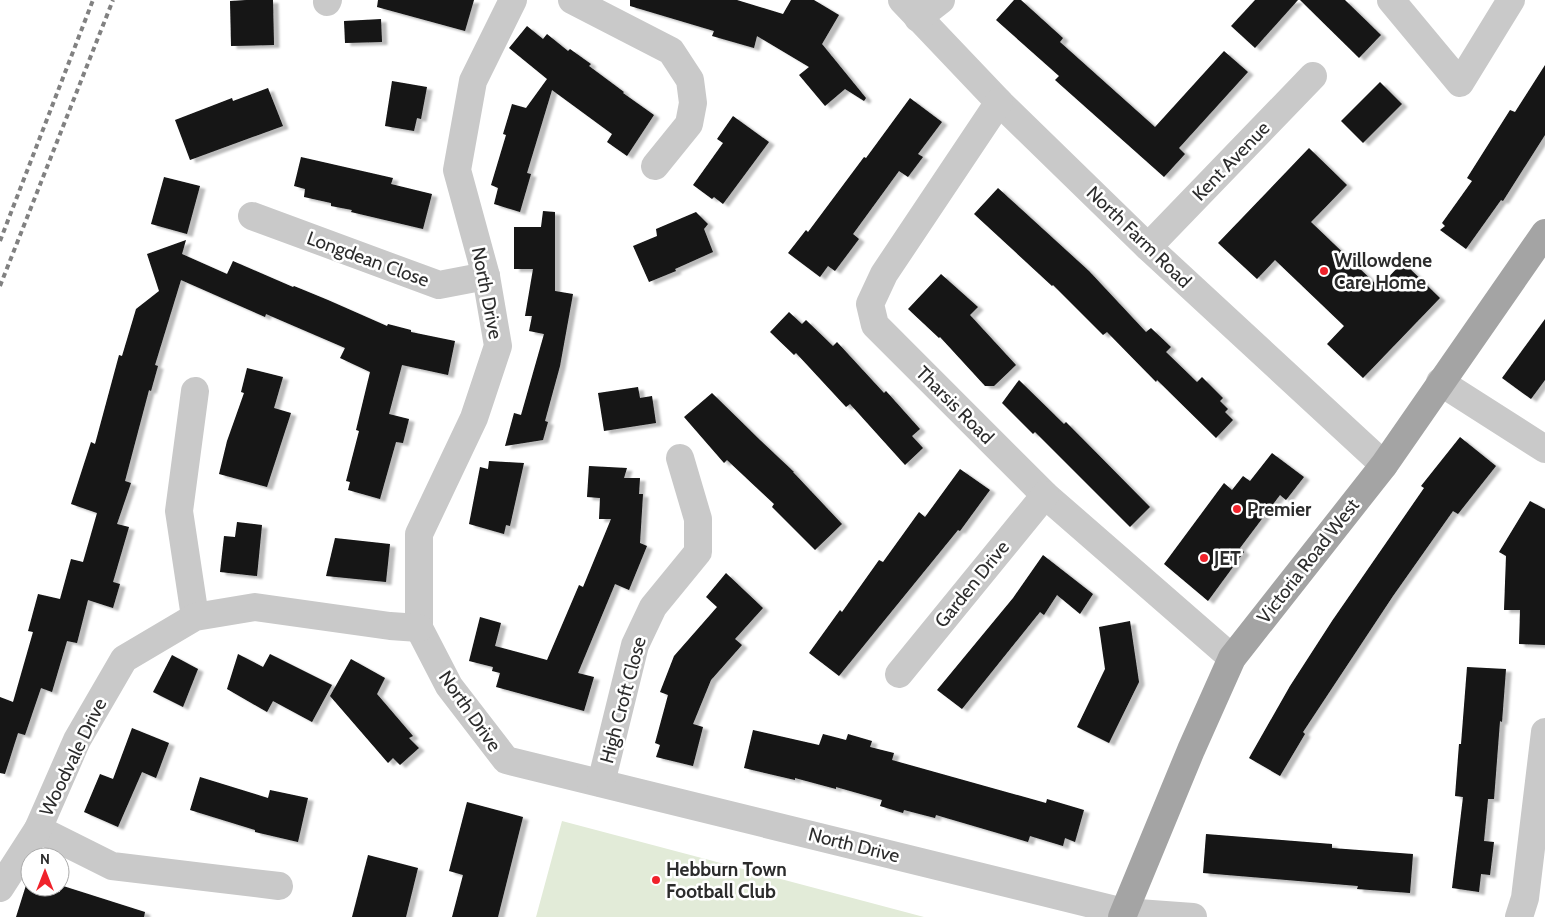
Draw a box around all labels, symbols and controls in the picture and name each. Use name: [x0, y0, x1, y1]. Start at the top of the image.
street label: Kent Avenue: [1188, 116, 1275, 205]
street label: North Farm Road: [1082, 181, 1196, 293]
street label: Longdean Close: [304, 226, 432, 292]
street label: North Drive: [467, 245, 507, 341]
place label: Willowdene Care Home: [1334, 249, 1432, 294]
marker: Willowdene Care Home: [1318, 265, 1330, 277]
street label: Tharsis Road: [911, 361, 999, 449]
street label: Victoria Road West: [1252, 494, 1364, 628]
place label: Premier: [1247, 498, 1312, 521]
marker: Premier: [1231, 503, 1243, 515]
street label: Garden Drive: [930, 536, 1014, 632]
place label: JET: [1213, 547, 1241, 570]
marker: JET: [1198, 552, 1210, 564]
street label: High Croft Close: [595, 634, 651, 766]
street label: North Drive: [434, 666, 506, 756]
street label: Woodvale Drive: [35, 694, 112, 820]
street label: North Drive: [806, 823, 902, 867]
north arrow: [20, 847, 70, 897]
text: N: [40, 850, 50, 868]
place label: Hebburn Town Football Club: [666, 858, 787, 903]
marker: Hebburn Town Football Club: [650, 874, 662, 886]

